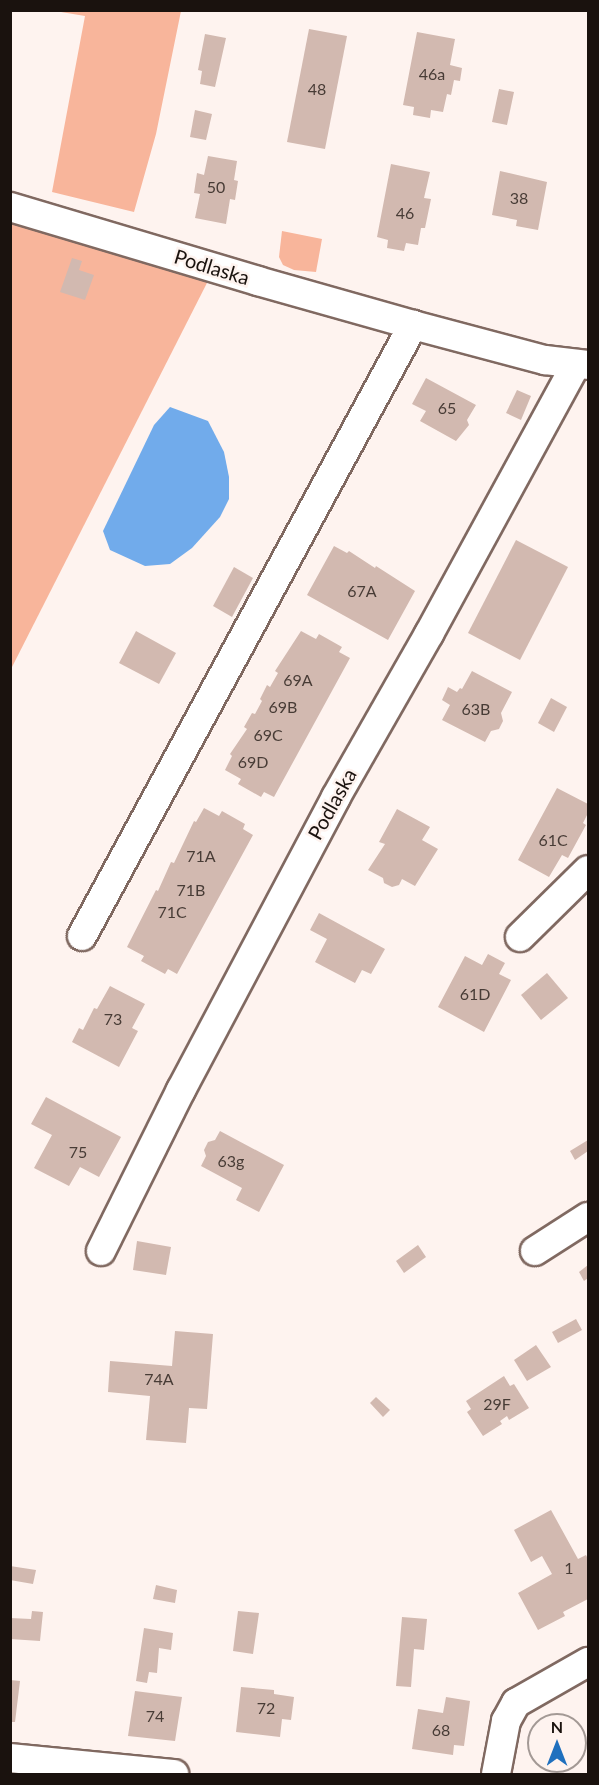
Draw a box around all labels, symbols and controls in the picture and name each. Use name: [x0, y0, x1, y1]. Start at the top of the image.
house number: 46a: [419, 64, 445, 84]
house number: 48: [308, 79, 326, 99]
house number: 50: [207, 177, 225, 197]
house number: 38: [510, 188, 528, 208]
house number: 46: [396, 203, 414, 223]
street label: Podlaska: [171, 244, 253, 290]
house number: 65: [438, 398, 456, 418]
house number: 67A: [347, 581, 377, 601]
house number: 69A: [283, 670, 313, 690]
house number: 69B: [269, 697, 297, 717]
house number: 63B: [462, 699, 490, 719]
house number: 69C: [253, 725, 283, 745]
house number: 69D: [238, 752, 268, 772]
street label: Podlaska: [303, 764, 361, 844]
house number: 61C: [538, 830, 568, 850]
house number: 71A: [186, 846, 216, 866]
house number: 71B: [177, 880, 205, 900]
house number: 71C: [157, 902, 187, 922]
house number: 61D: [460, 984, 490, 1004]
house number: 73: [104, 1009, 122, 1029]
house number: 75: [69, 1142, 87, 1162]
house number: 63g: [218, 1151, 244, 1171]
house number: 74A: [144, 1369, 174, 1389]
house number: 29F: [483, 1394, 511, 1414]
house number: 1: [564, 1558, 574, 1578]
house number: 72: [257, 1698, 275, 1718]
house number: 74: [146, 1706, 164, 1726]
north arrow: [527, 1713, 587, 1773]
text: N: [551, 1717, 563, 1736]
house number: 68: [432, 1720, 450, 1740]

